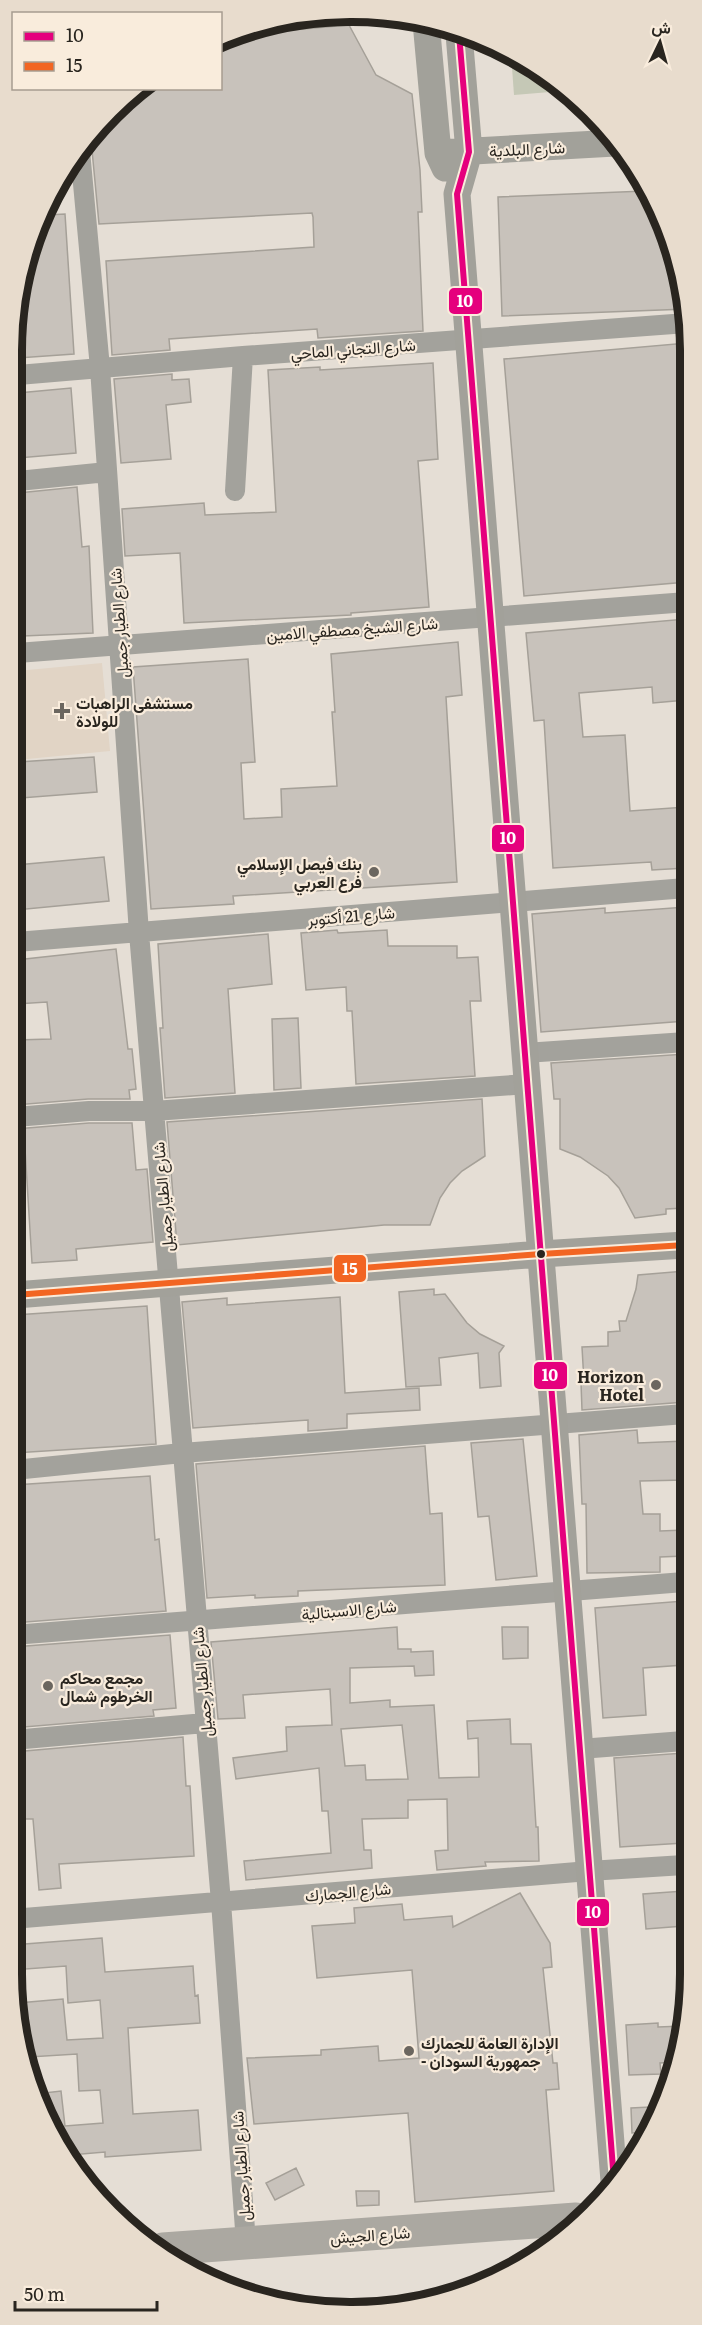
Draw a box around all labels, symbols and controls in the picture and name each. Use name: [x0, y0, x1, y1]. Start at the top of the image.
legend: [12, 12, 222, 90]
north arrow: [630, 12, 690, 72]
text: ش: [651, 13, 672, 39]
text: 10: [66, 21, 84, 48]
text: 15: [66, 51, 82, 78]
street label: شارع البلدية: [488, 134, 566, 163]
line badge: 10: [448, 287, 483, 315]
text: 10: [457, 288, 473, 312]
street label: شارع التجاني الماحي: [290, 332, 417, 367]
street label: شارع الطيار جميل: [102, 567, 135, 679]
street label: شارع الشيخ مصطفي الامين: [265, 610, 439, 649]
place label: مستشفى الراهبات للولادة: [76, 690, 193, 732]
marker: مستشفى الراهبات للولادة: [53, 702, 71, 720]
line badge: 10: [491, 824, 525, 853]
text: 10: [500, 825, 516, 849]
place label: بنك فيصل الإسلامي فرع العربي: [237, 851, 362, 896]
marker: بنك فيصل الإسلامي فرع العربي: [367, 865, 381, 879]
street label: شارع 21 أكتوبر: [305, 899, 396, 932]
street label: شارع الطيار جميل: [145, 1141, 180, 1253]
unlabelled marker: [535, 1248, 547, 1260]
line badge: 15: [333, 1254, 367, 1283]
text: 15: [342, 1256, 358, 1280]
line badge: 10: [533, 1361, 568, 1390]
text: 10: [542, 1362, 558, 1386]
place label: Horizon Hotel: [577, 1364, 644, 1406]
marker: Horizon Hotel: [649, 1378, 663, 1392]
street label: شارع الاسبتالية: [300, 1593, 398, 1626]
street label: شارع الطيار جميل: [184, 1626, 219, 1738]
place label: مجمع محاكم الخرطوم شمال: [60, 1665, 153, 1707]
marker: مجمع محاكم الخرطوم شمال: [41, 1679, 55, 1693]
street label: شارع الجمارك: [304, 1875, 392, 1908]
line badge: 10: [576, 1898, 610, 1927]
text: 10: [585, 1899, 601, 1923]
place label: الإدارة العامة للجمارك - جمهورية السودان: [421, 2030, 559, 2072]
marker: الإدارة العامة للجمارك - جمهورية السودان: [402, 2044, 416, 2058]
street label: شارع الطيار جميل: [224, 2110, 257, 2222]
street label: شارع الجيش: [329, 2219, 411, 2250]
scale bar: [15, 2274, 158, 2312]
text: 50 m: [24, 2280, 65, 2307]

